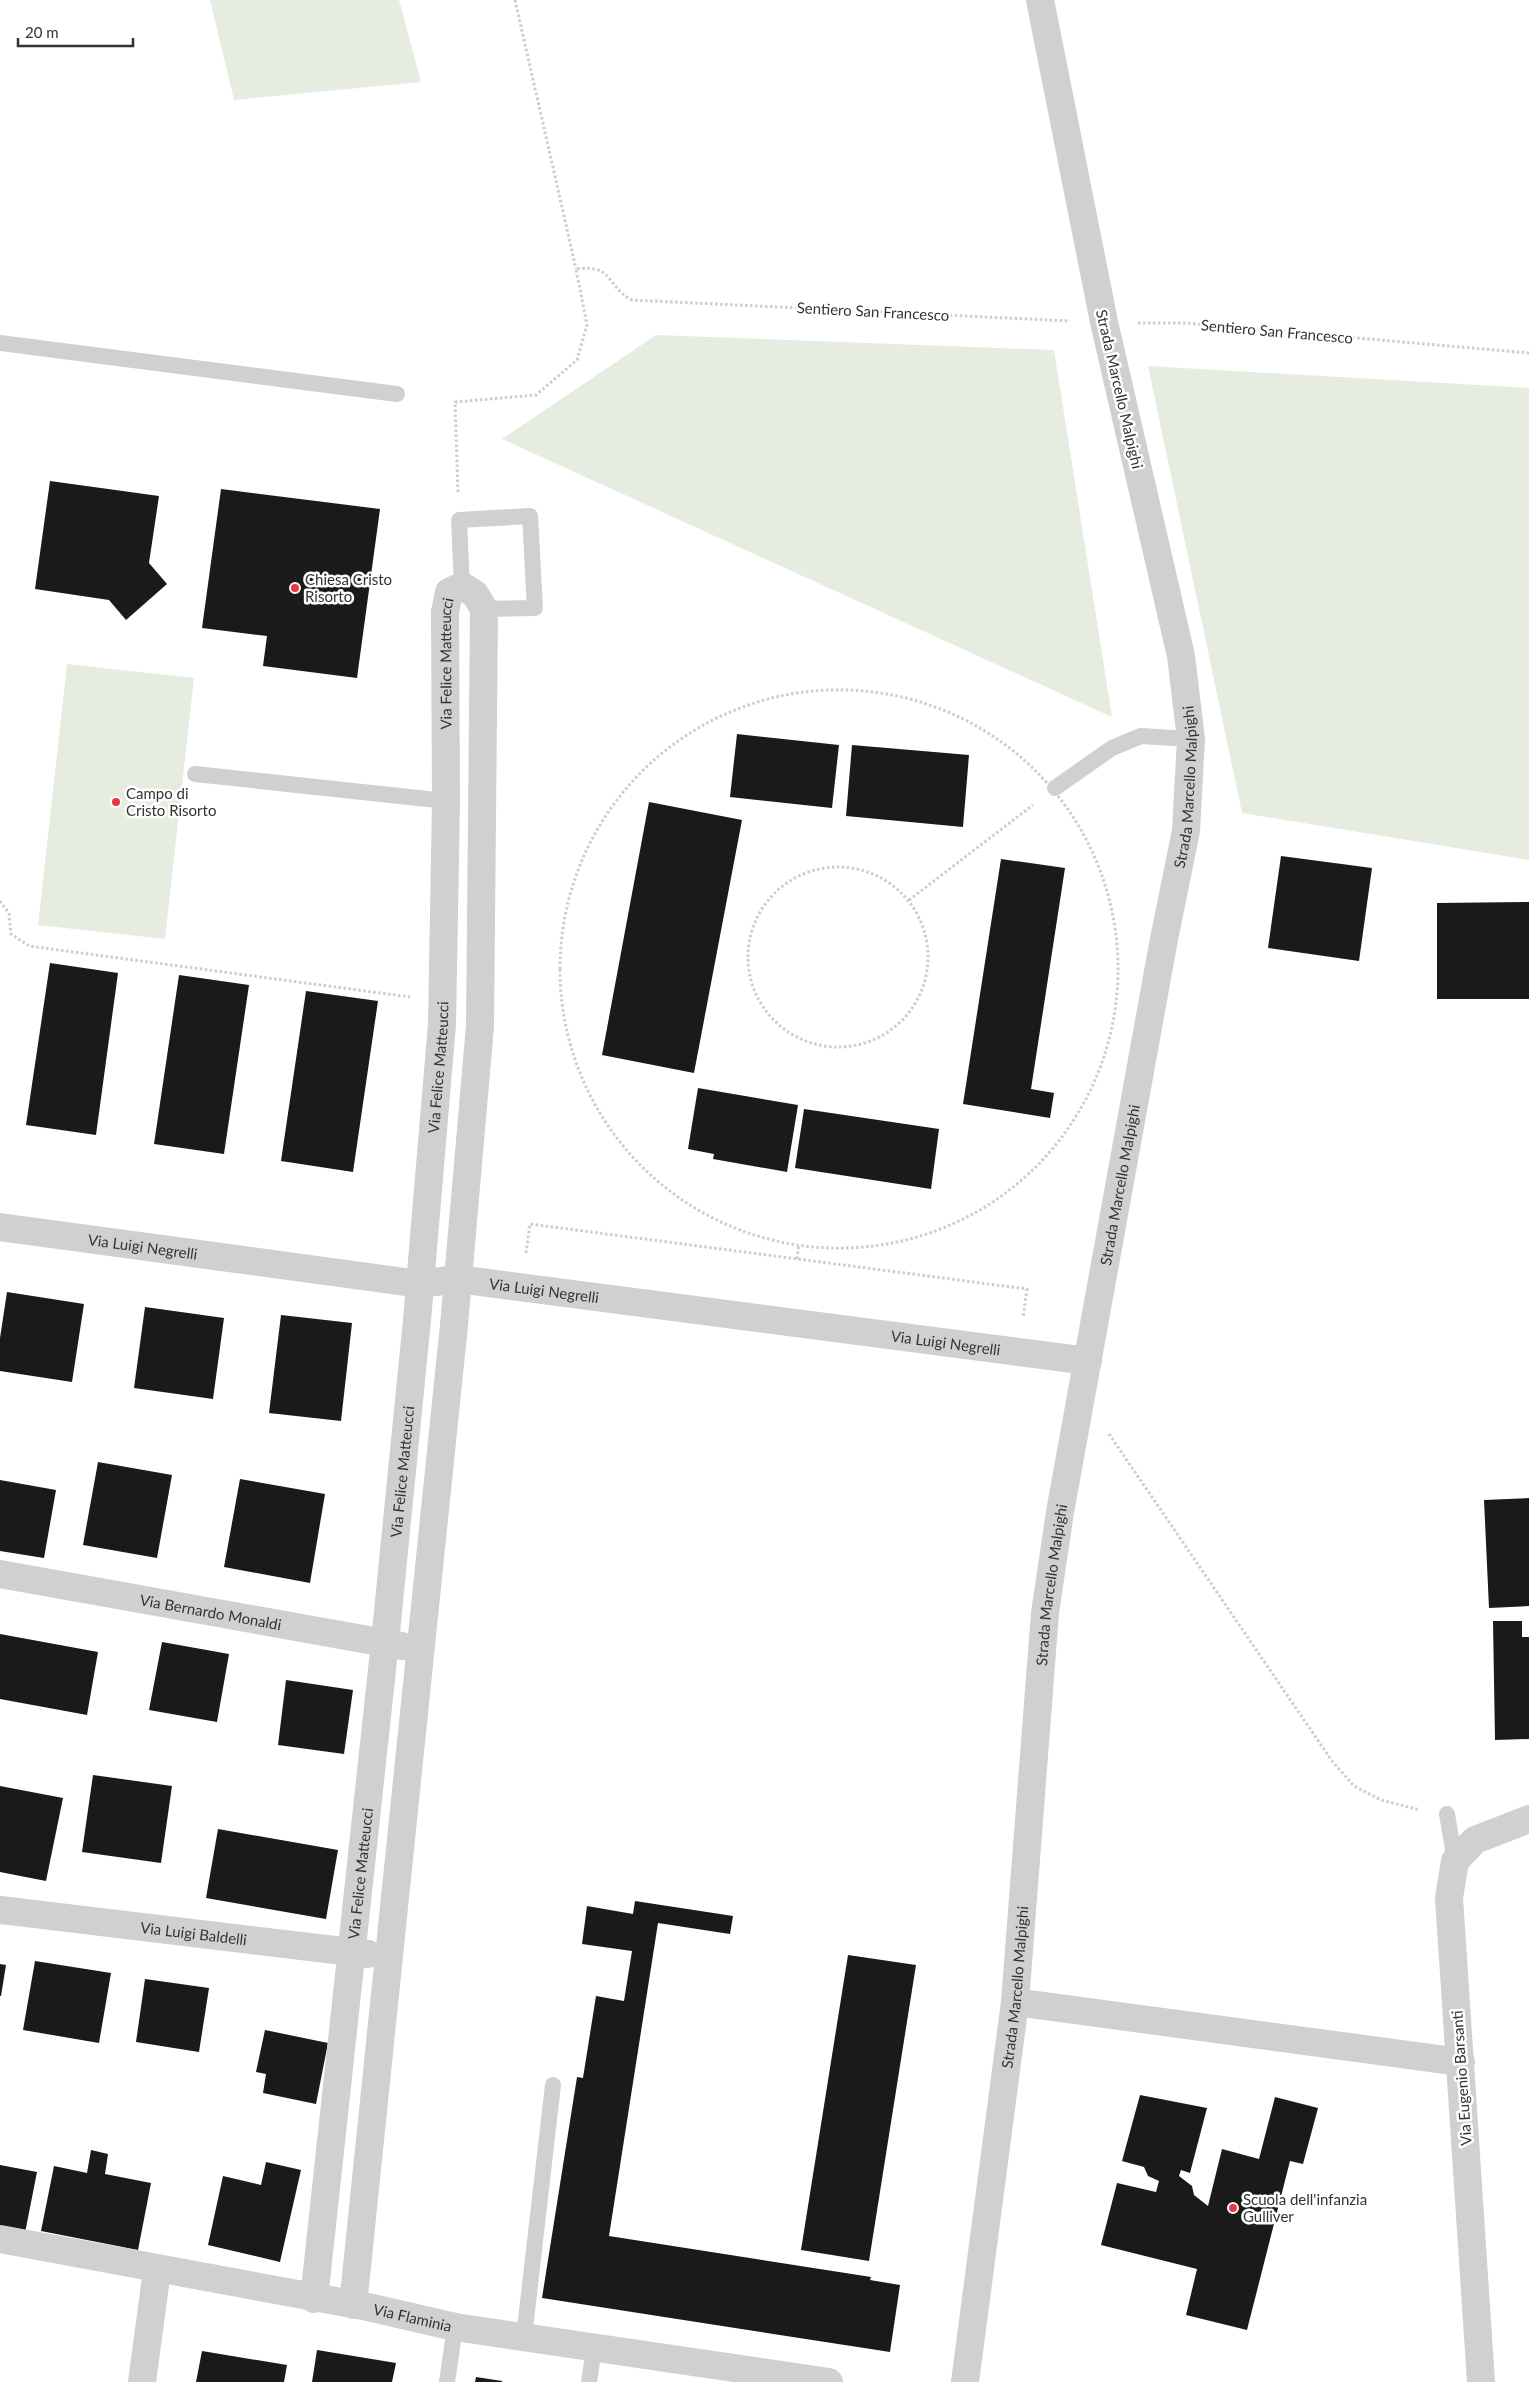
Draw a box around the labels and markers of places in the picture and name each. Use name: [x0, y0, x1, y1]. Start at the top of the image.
place label: Chiesa Cristo Risorto: [305, 570, 392, 605]
marker: Chiesa Cristo Risorto: [289, 582, 301, 594]
place label: Campo di Cristo Risorto: [126, 784, 216, 819]
marker: Campo di Cristo Risorto: [110, 796, 122, 808]
place label: Scuola dell'infanzia Gulliver: [1243, 2190, 1367, 2225]
marker: Scuola dell'infanzia Gulliver: [1227, 2202, 1239, 2214]

